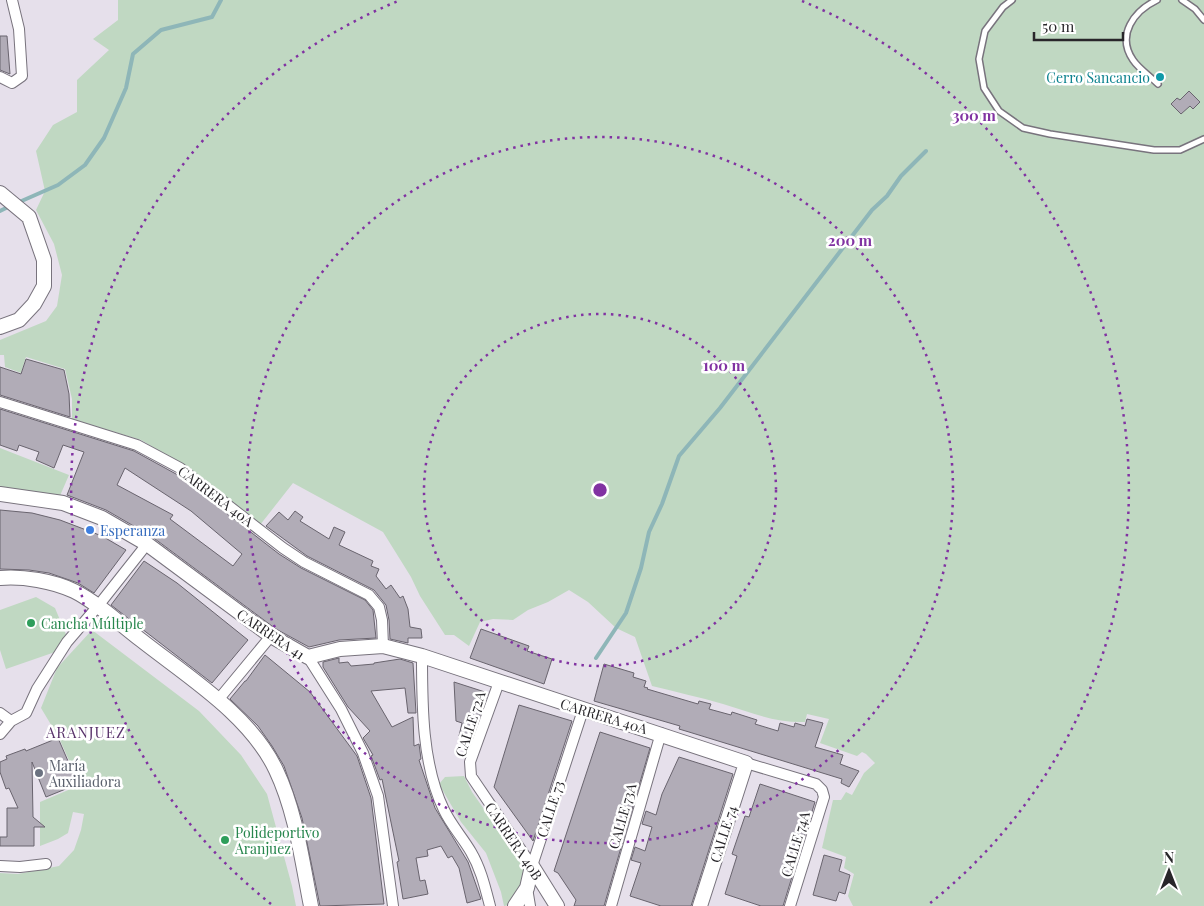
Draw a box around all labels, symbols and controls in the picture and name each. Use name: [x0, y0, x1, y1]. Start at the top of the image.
scale bar: [1034, 10, 1123, 42]
text: 50 m: [1042, 16, 1075, 36]
place label: Cerro Sancancio: [1046, 68, 1150, 87]
marker: Cerro Sancancio: [1154, 71, 1166, 83]
text: 300 m: [952, 105, 996, 125]
text: 200 m: [828, 230, 873, 250]
text: 100 m: [703, 355, 746, 375]
street label: CARRERA 40A: [174, 461, 258, 531]
centre of rings: [591, 481, 609, 499]
place label: Esperanza: [100, 521, 165, 540]
marker: Esperanza: [84, 524, 96, 536]
street label: CARRERA 41: [233, 604, 309, 664]
place label: Cancha Múltiple: [41, 614, 144, 633]
marker: Cancha Múltiple: [25, 617, 37, 629]
street label: CALLE 72A: [450, 689, 490, 759]
street label: CARRERA 40A: [558, 694, 650, 738]
district label: ARANJUEZ: [45, 722, 126, 742]
place label: María Auxiliadora: [48, 756, 121, 791]
marker: María Auxiliadora: [33, 767, 45, 779]
street label: CALLE 73: [532, 778, 568, 840]
street label: CALLE 73A: [604, 781, 640, 851]
street label: CARRERA 40B: [481, 798, 547, 884]
street label: CALLE 74: [705, 803, 741, 865]
street label: CALLE 74A: [776, 809, 814, 879]
place label: Polideportivo Aranjuez: [234, 823, 320, 858]
marker: Polideportivo Aranjuez: [219, 834, 231, 846]
north arrow: [1144, 846, 1194, 896]
text: N: [1164, 848, 1174, 867]

